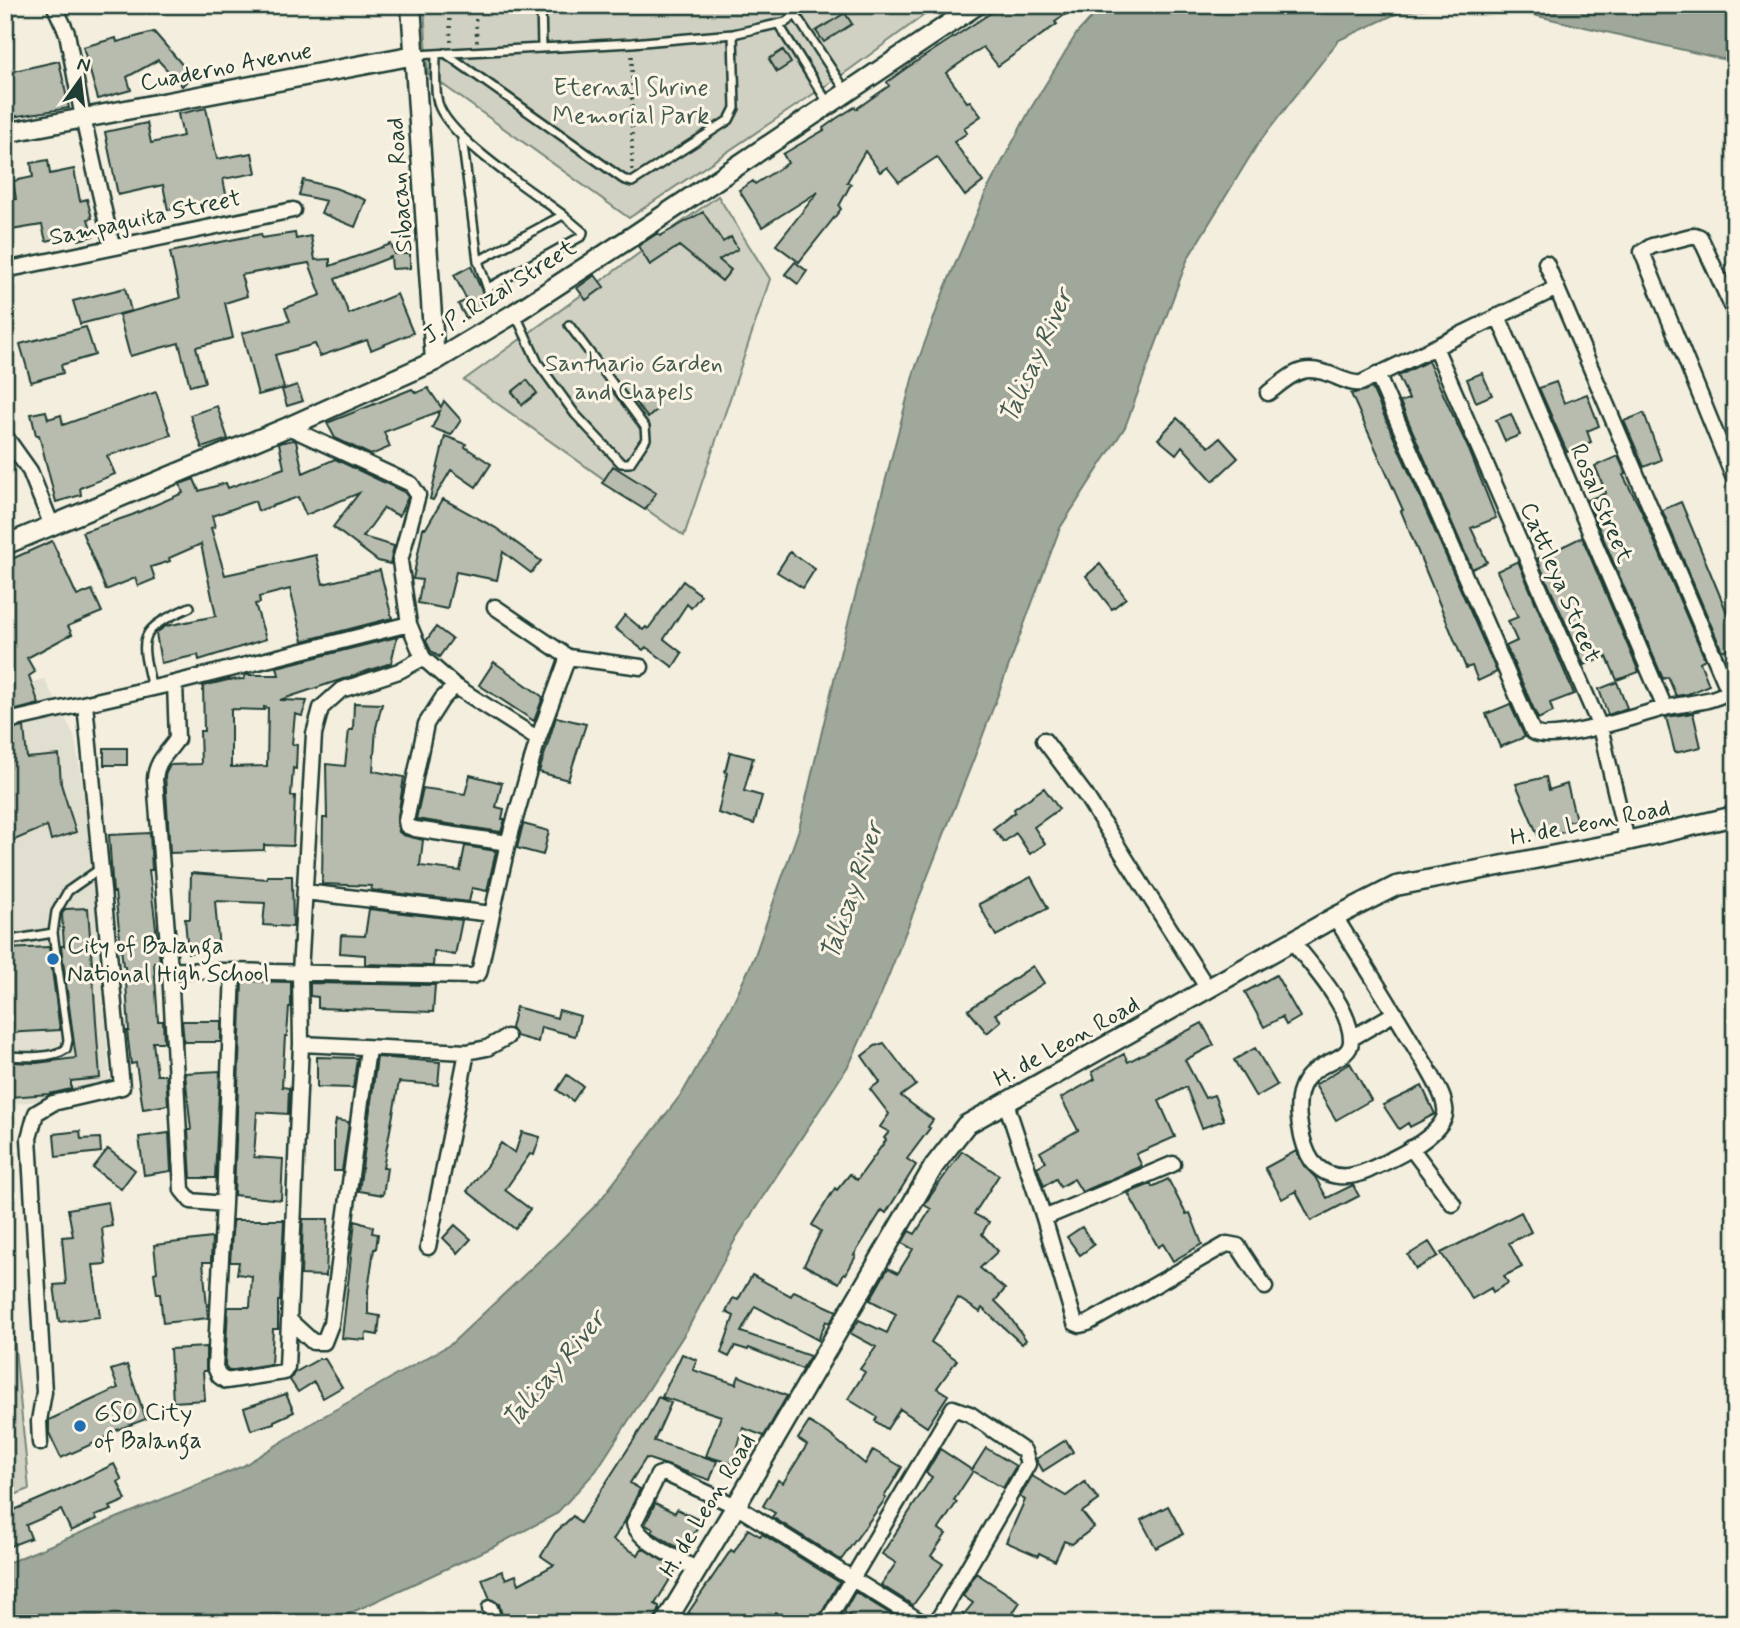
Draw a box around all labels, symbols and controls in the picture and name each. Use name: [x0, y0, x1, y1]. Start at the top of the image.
street label: Cuaderno Avenue: [138, 36, 315, 99]
north arrow: [46, 46, 116, 116]
text: N: [75, 51, 93, 79]
park label: Eternal Shrine Memorial Park: [553, 73, 709, 132]
street label: Sibacan Road: [380, 116, 421, 253]
street label: Sampaguita Street: [47, 183, 244, 254]
street label: J. P. Rizal Street: [417, 233, 582, 352]
water label: Talisay River: [992, 281, 1083, 429]
park label: Santuario Garden and Chapels: [545, 349, 723, 408]
street label: Rosal Street: [1562, 439, 1640, 568]
street label: Cattleya Street: [1512, 498, 1607, 667]
street label: H. de Leon Road: [1508, 793, 1673, 854]
water label: Talisay River: [813, 815, 893, 965]
place label: City of Balanga National High School: [67, 931, 269, 990]
marker: City of Balanga National High School: [45, 951, 61, 967]
street label: H. de Leon Road: [988, 989, 1145, 1095]
water label: Talisay River: [495, 1302, 616, 1436]
place label: GSO City of Balanga: [94, 1398, 202, 1460]
marker: GSO City of Balanga: [72, 1418, 88, 1434]
street label: H. de Leon Road: [653, 1428, 763, 1583]

